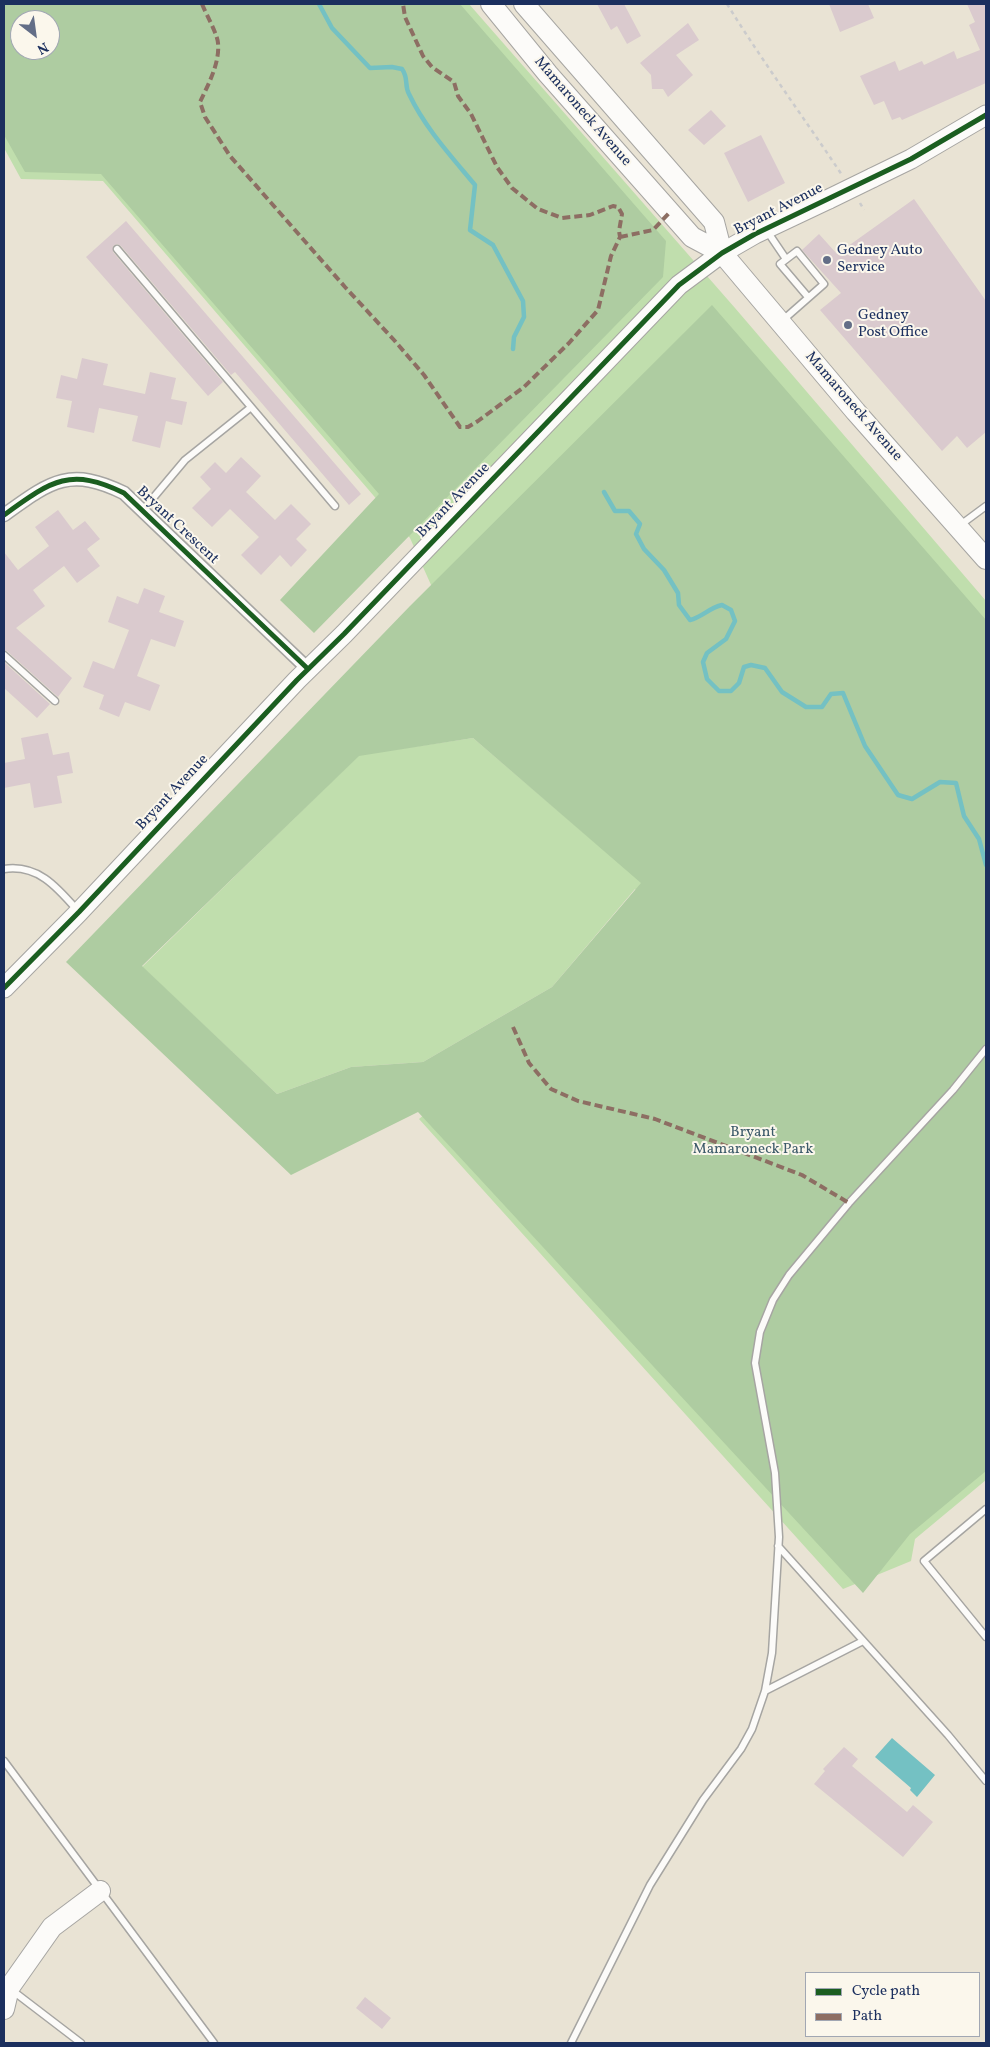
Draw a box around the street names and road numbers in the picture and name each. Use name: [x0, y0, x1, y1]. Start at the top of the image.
street label: Mamaroneck Avenue: [530, 54, 634, 170]
street label: Bryant Avenue: [731, 180, 827, 240]
street label: Mamaroneck Avenue: [801, 349, 905, 465]
street label: Bryant Avenue: [414, 460, 494, 542]
street label: Bryant Crescent: [132, 483, 222, 569]
street label: Bryant Avenue: [133, 751, 213, 835]

